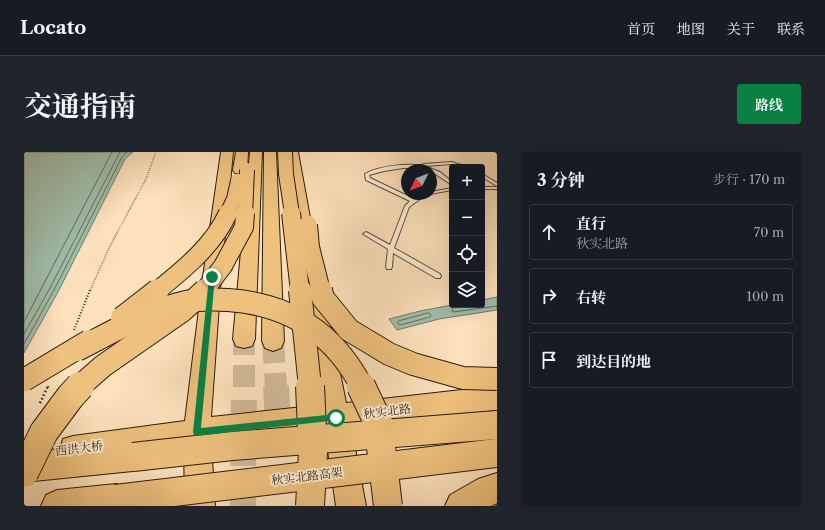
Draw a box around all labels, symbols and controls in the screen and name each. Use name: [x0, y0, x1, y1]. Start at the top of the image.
text: Locato: [20, 16, 86, 39]
text: 首页: [627, 20, 655, 38]
text: 地图: [677, 20, 705, 38]
text: 关于: [727, 20, 755, 38]
text: 联系: [777, 20, 805, 38]
button: 路线: [737, 84, 801, 124]
text: 交通指南: [24, 89, 136, 123]
north arrow: [401, 164, 437, 200]
map controls: [449, 164, 485, 308]
button: +: [449, 164, 485, 200]
text: 3 分钟: [537, 170, 585, 190]
text: 步行 · 170 m: [713, 171, 785, 187]
button: −: [449, 200, 485, 236]
text: 直行: [576, 214, 606, 233]
icon: ahead: [538, 221, 560, 243]
text: 70 m: [754, 224, 784, 240]
text: 秋实北路: [576, 235, 628, 251]
button: locate: [449, 236, 485, 272]
route end: [203, 268, 221, 286]
button: layers: [449, 272, 485, 308]
icon: right: [538, 285, 560, 307]
text: 右转: [576, 288, 606, 307]
text: 100 m: [746, 288, 784, 304]
icon: arrive: [538, 349, 560, 371]
text: 到达目的地: [576, 352, 651, 371]
street label: 秋实北路: [362, 401, 412, 421]
route start: [327, 409, 345, 427]
street label: 西洪大桥: [54, 438, 104, 458]
street label: 秋实北路高架: [270, 464, 344, 488]

